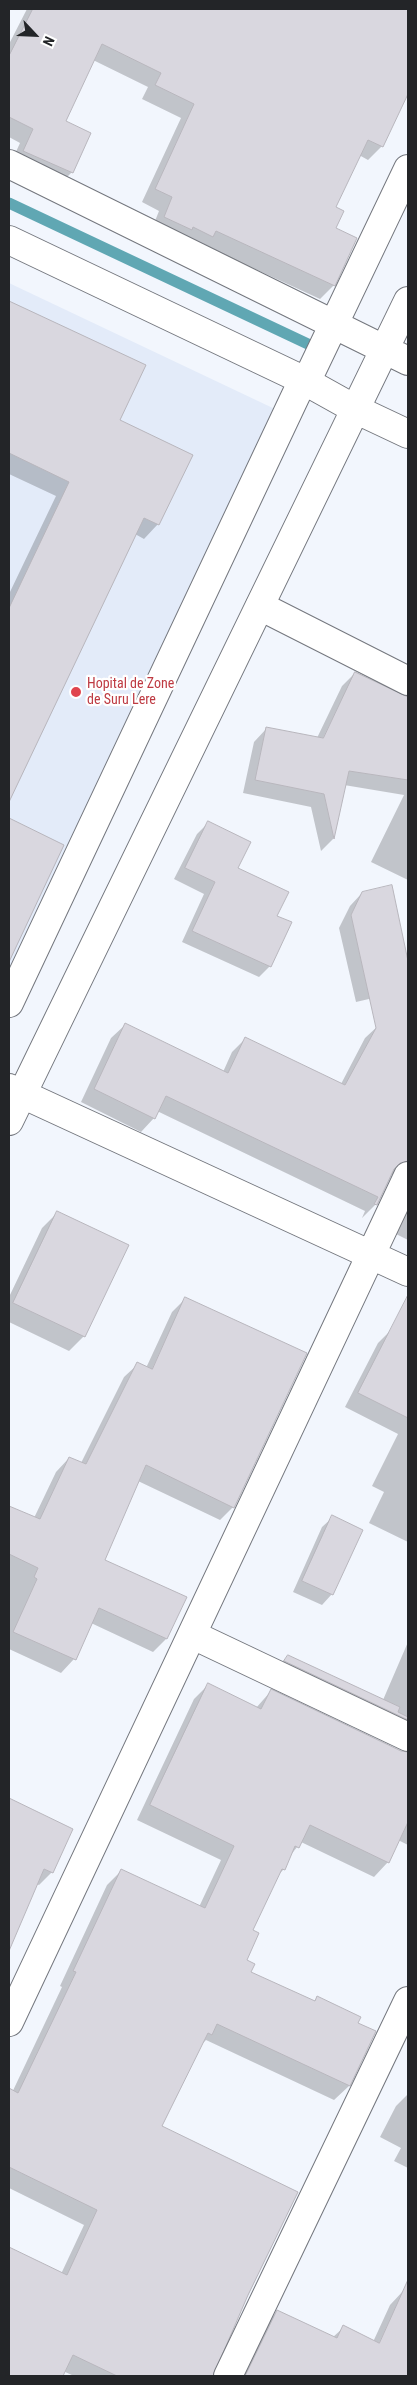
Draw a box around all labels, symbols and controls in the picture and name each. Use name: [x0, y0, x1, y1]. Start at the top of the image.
north arrow: [10, 10, 60, 60]
text: N: [40, 34, 58, 49]
place label: Hopital de Zone de Suru Lere: [87, 676, 174, 709]
marker: Hopital de Zone de Suru Lere: [69, 685, 83, 699]

